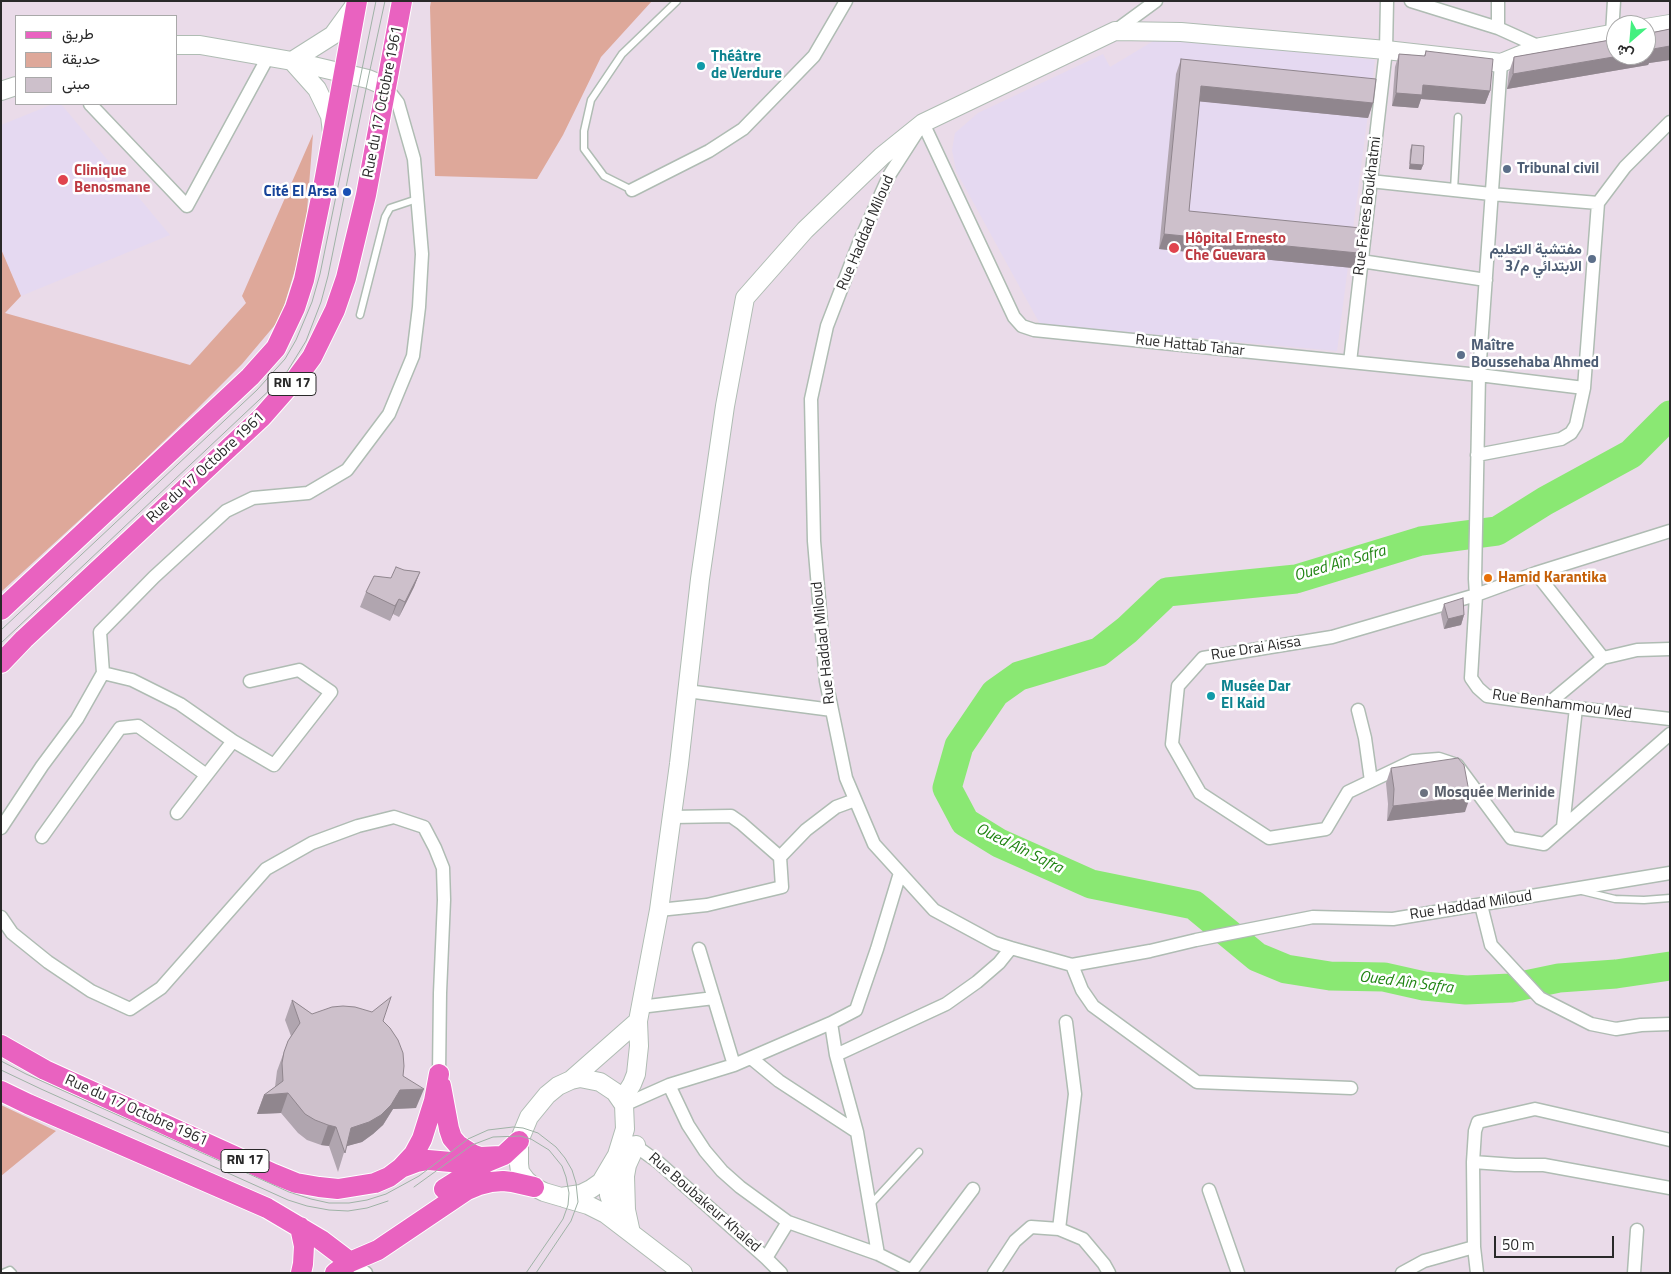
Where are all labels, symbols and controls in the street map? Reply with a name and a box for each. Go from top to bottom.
legend [15,15,178,105]
north arrow [1606,15,1656,65]
text: طريق [62,22,94,45]
street label: Rue du 17 Octobre 1961 [359,25,407,179]
text: ش [1612,40,1637,66]
text: حديقة [62,47,100,70]
place label: Théâtre de Verdure [711,48,782,83]
marker: Théâtre de Verdure [695,60,707,72]
text: مبنى [62,72,90,95]
street label: Rue Frères Boukhatmi [1351,135,1385,277]
place label: Tribunal civil [1517,160,1599,178]
place label: Clinique Benosmane [74,162,150,197]
marker: Tribunal civil [1501,163,1513,175]
marker: Clinique Benosmane [56,173,70,187]
street label: Rue Haddad Miloud [834,173,898,293]
place label: Cité El Arsa [264,183,337,201]
marker: Cité El Arsa [341,186,353,198]
place label: Hôpital Ernesto Che Guevara [1185,230,1286,265]
marker: Hôpital Ernesto Che Guevara [1167,241,1181,255]
place label: مفتشية التعليم الابتدائي م/3 [1489,241,1582,276]
marker: مفتشية التعليم الابتدائي م/3 [1586,253,1598,265]
street label: Rue Hattab Tahar [1134,331,1246,361]
place label: Maître Boussehaba Ahmed [1471,337,1599,372]
marker: Maître Boussehaba Ahmed [1455,349,1467,361]
road number: RN 17 [268,372,316,396]
street label: Rue du 17 Octobre 1961 [143,409,269,527]
water label: Oued Aîn Safra [1292,542,1388,586]
place label: Hamid Karantika [1498,569,1607,587]
marker: Hamid Karantika [1482,572,1494,584]
street label: Rue Haddad Miloud [809,581,839,705]
street label: Rue Drai Aissa [1210,633,1302,665]
place label: Musée Dar El Kaid [1221,678,1291,713]
street label: Rue Benhammou Med [1491,686,1633,724]
marker: Musée Dar El Kaid [1205,690,1217,702]
place label: Mosquée Merinide [1434,784,1555,802]
marker: Mosquée Merinide [1418,787,1430,799]
water label: Oued Aîn Safra [972,820,1066,878]
street label: Rue Haddad Miloud [1409,887,1533,925]
water label: Oued Aîn Safra [1358,968,1454,998]
street label: Rue du 17 Octobre 1961 [62,1071,210,1151]
street label: Rue Boubakeur Khaled [644,1149,764,1257]
road number: RN 17 [221,1150,269,1172]
scale bar [1496,1226,1616,1258]
text: 50 m [1502,1233,1535,1256]

